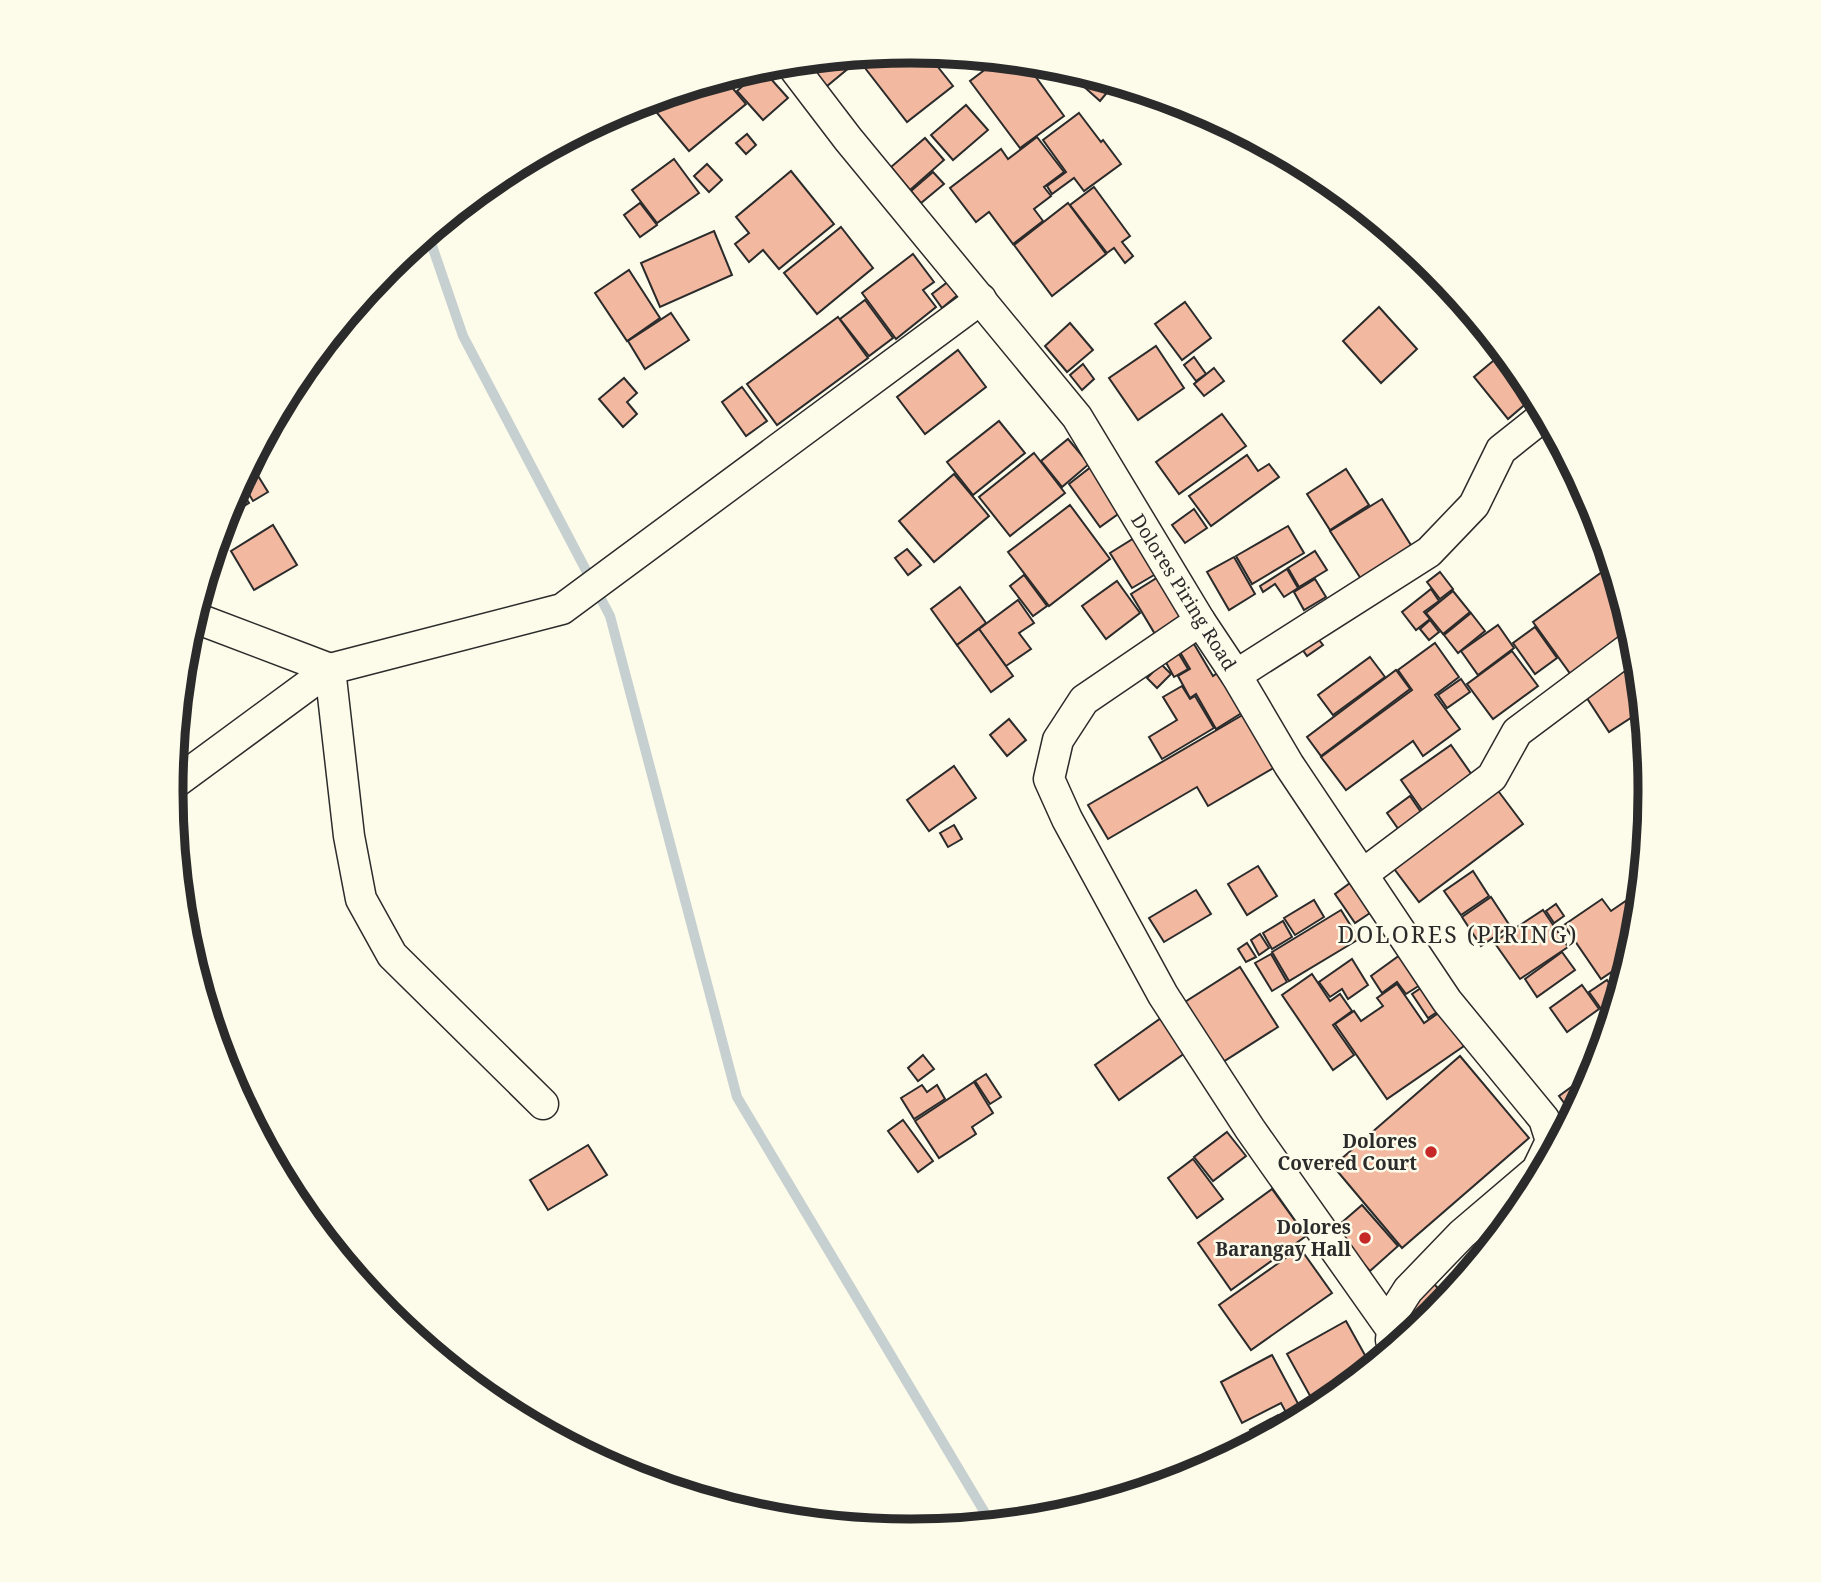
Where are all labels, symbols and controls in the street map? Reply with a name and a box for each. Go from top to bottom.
street label: Dolores Piring Road [1125,509,1243,676]
district label: DOLORES (PIRING) [1338,918,1578,950]
place label: Dolores Covered Court [1277,1128,1417,1176]
marker: Dolores Covered Court [1423,1144,1439,1160]
place label: Dolores Barangay Hall [1215,1214,1351,1262]
marker: Dolores Barangay Hall [1357,1230,1373,1246]

